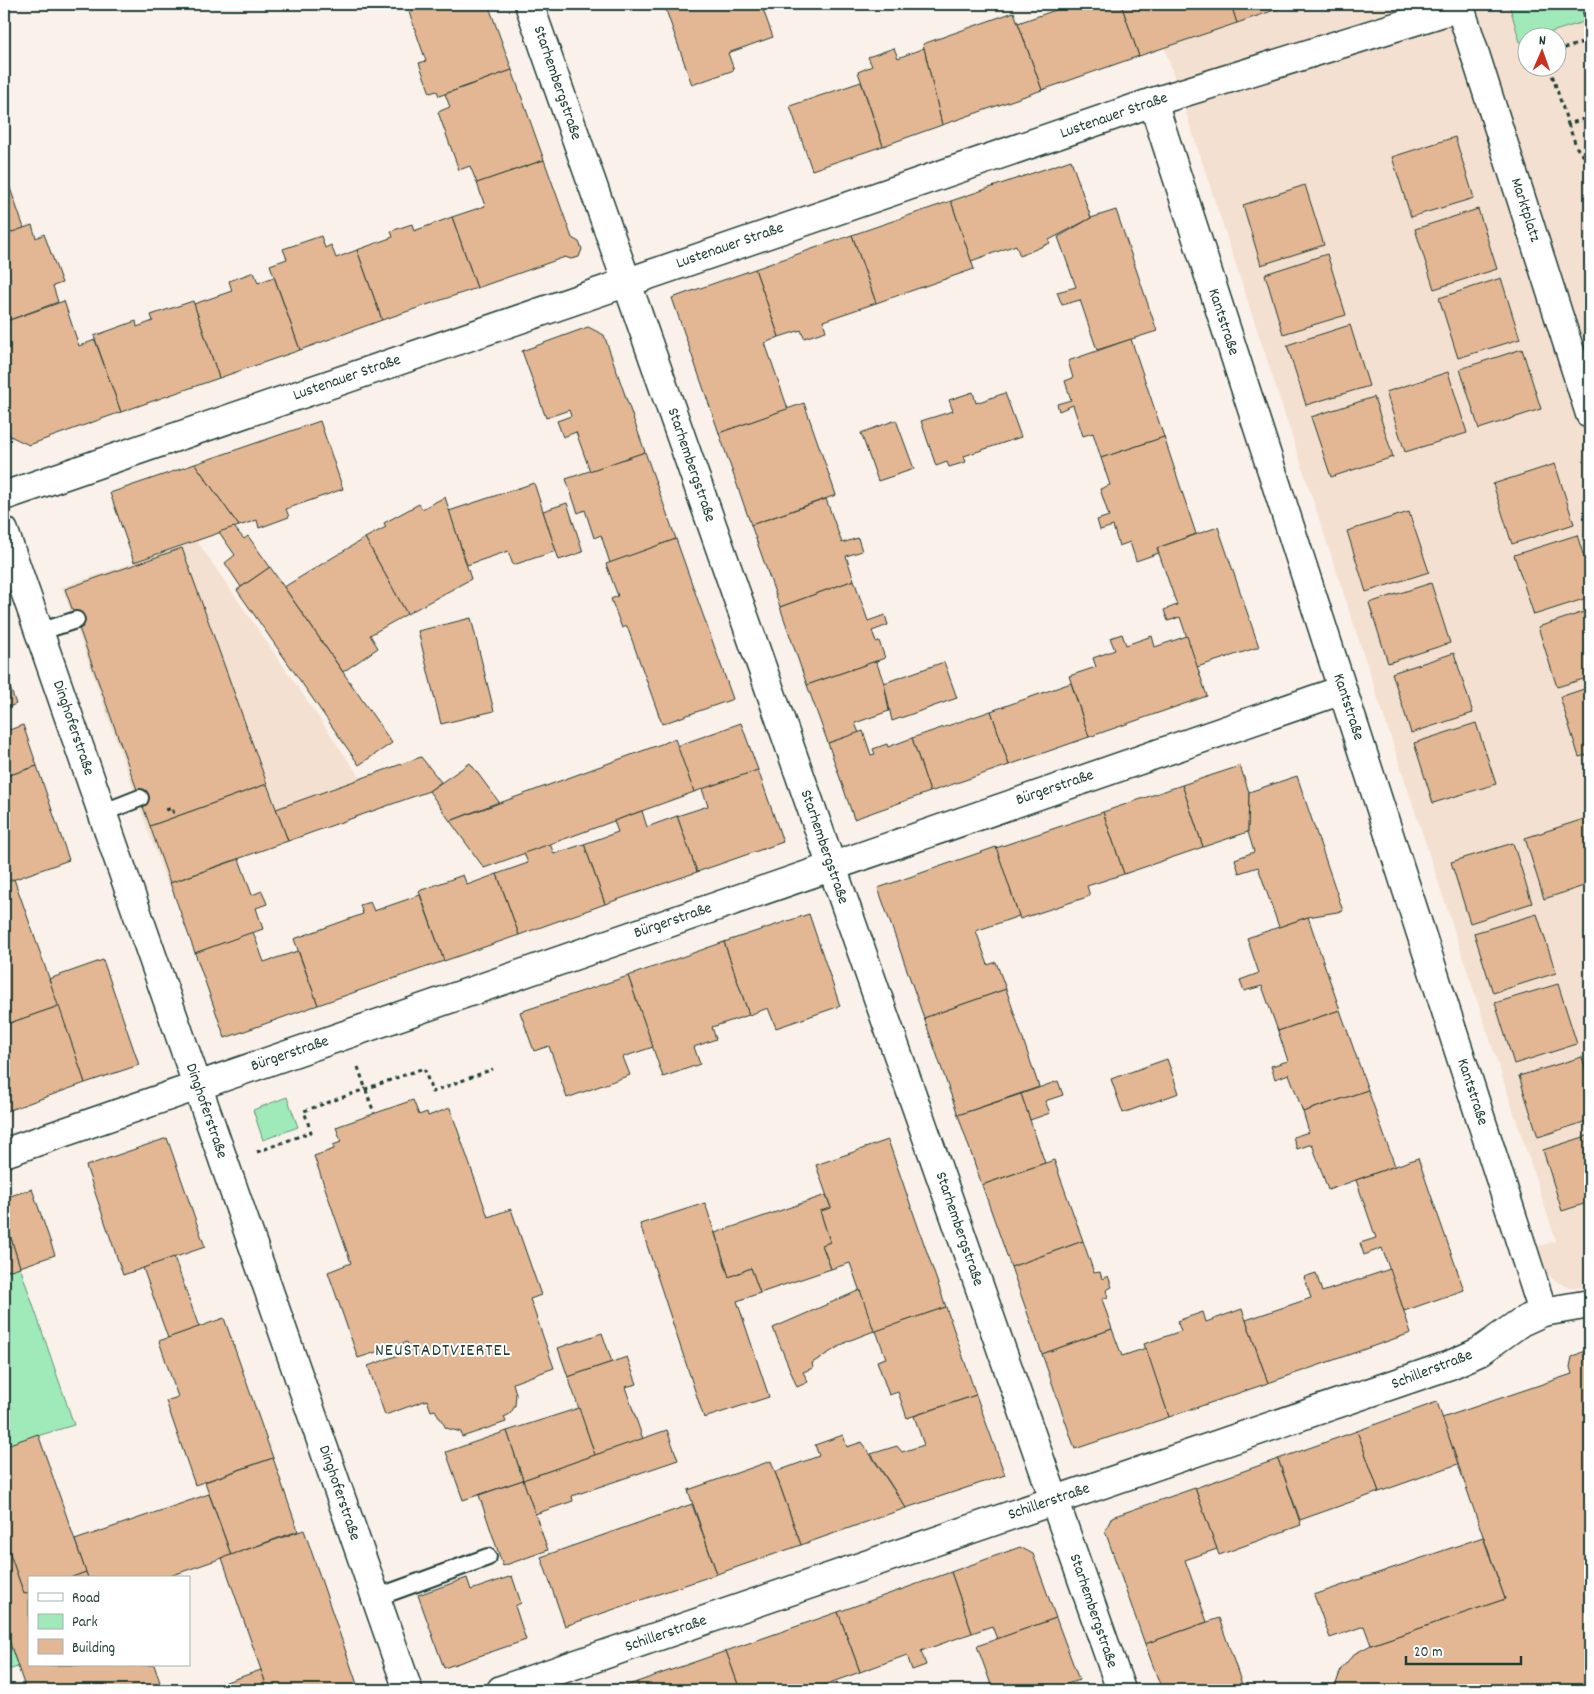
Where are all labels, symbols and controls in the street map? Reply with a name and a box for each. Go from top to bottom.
street label: Starhembergstraße [527,23,587,143]
north arrow [1516,28,1566,78]
text: N [1539,31,1546,51]
street label: Lustenauer Straße [1057,87,1171,145]
street label: Marktplatz [1504,175,1546,245]
street label: Lustenauer Straße [673,217,787,275]
street label: Kantstraße [1201,286,1245,358]
street label: Lustenauer Straße [290,349,404,407]
street label: Starhembergstraße [661,405,721,525]
street label: Kantstraße [1326,671,1370,743]
street label: Dinghoferstraße [46,677,100,779]
street label: Bürgerstraße [1013,764,1097,812]
street label: Starhembergstraße [794,787,854,907]
street label: Bürgerstraße [631,897,715,945]
street label: Bürgerstraße [248,1030,332,1078]
street label: Kantstraße [1450,1056,1494,1128]
street label: Dinghoferstraße [179,1060,233,1162]
street label: Starhembergstraße [929,1169,989,1289]
district label: NEUSTADTVIERTEL [375,1339,511,1364]
street label: Schillerstraße [1388,1344,1476,1396]
street label: Dinghoferstraße [312,1442,366,1544]
street label: Schillerstraße [1005,1477,1093,1527]
street label: Starhembergstraße [1063,1551,1123,1671]
legend [28,1576,190,1666]
text: Road [72,1588,100,1610]
street label: Schillerstraße [622,1609,710,1659]
text: Park [72,1612,98,1634]
scale bar [1406,1634,1522,1666]
text: Building [72,1638,115,1660]
text: 20 m [1414,1642,1442,1664]

